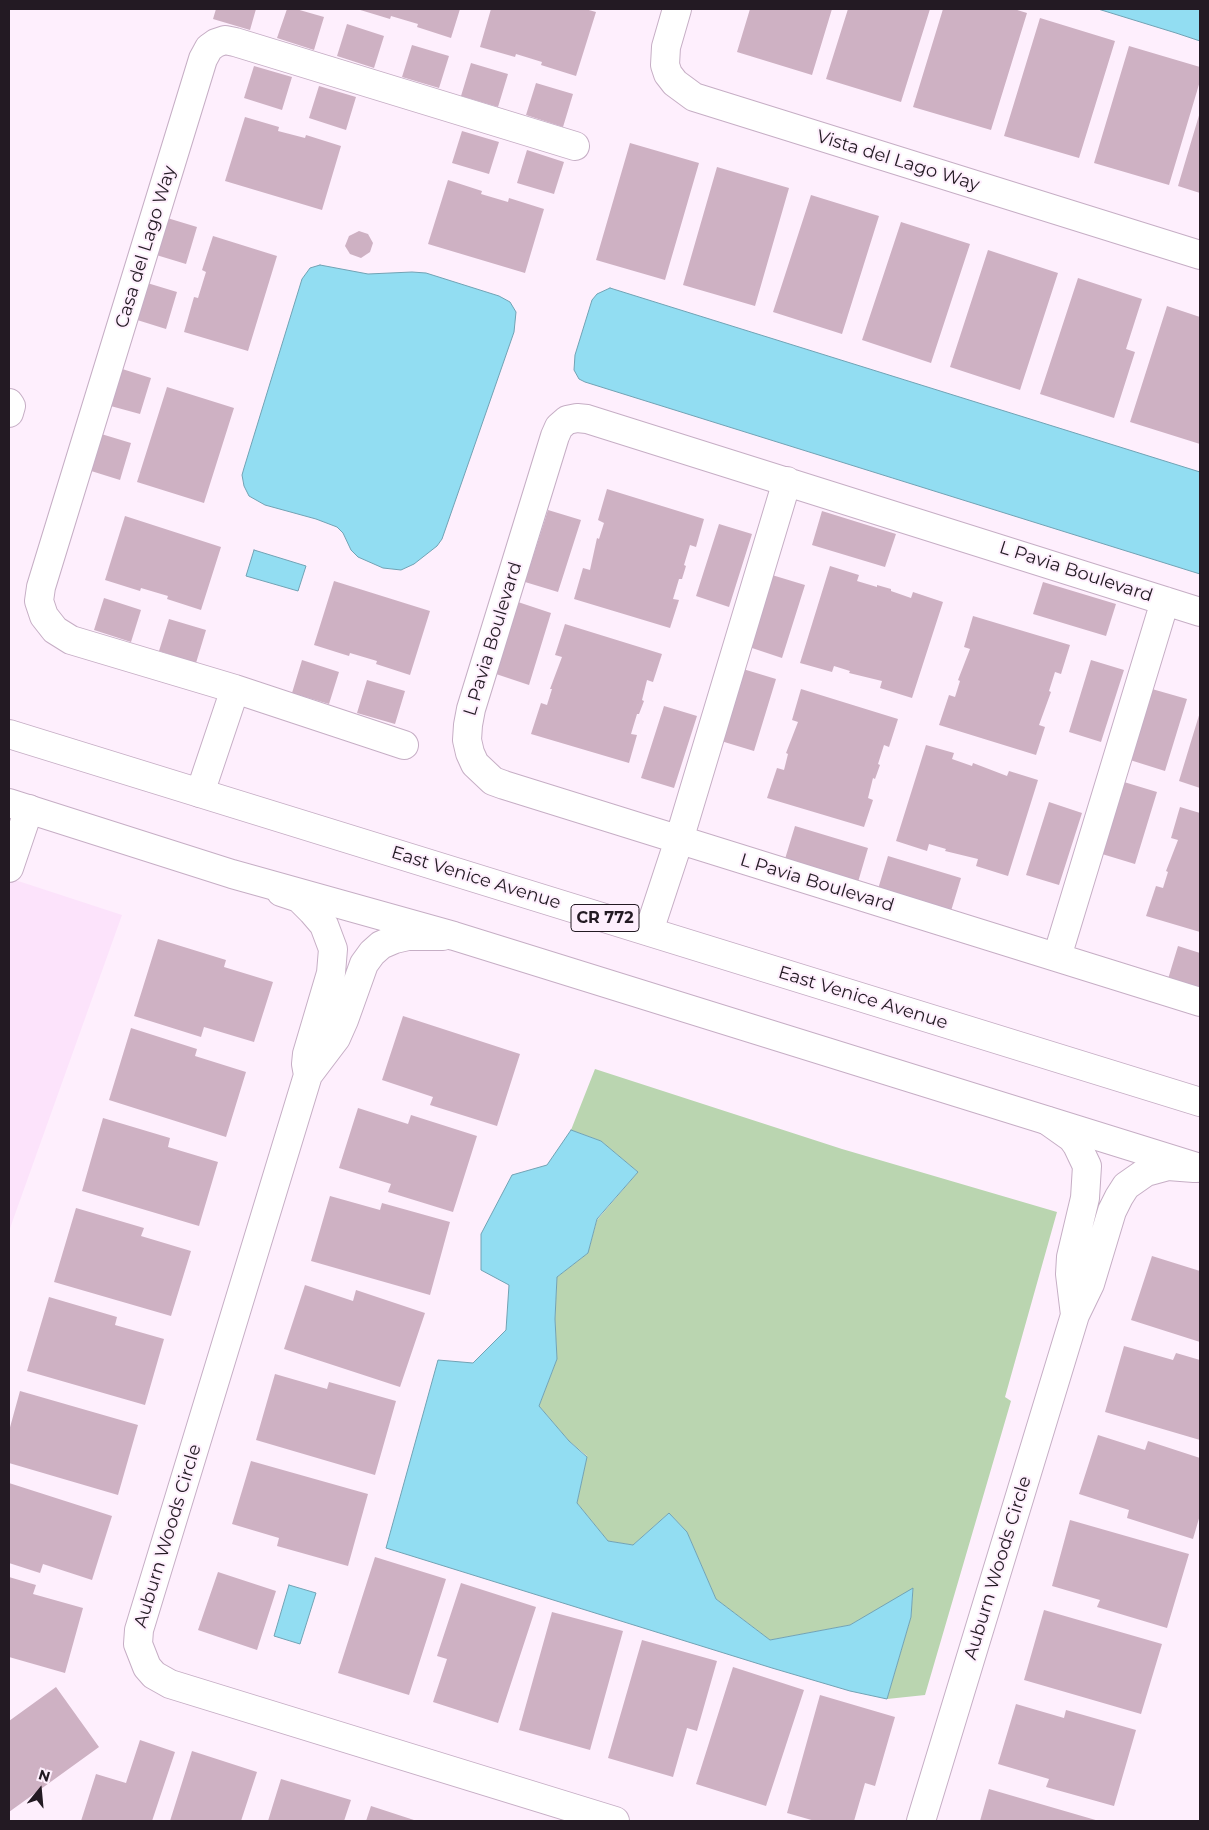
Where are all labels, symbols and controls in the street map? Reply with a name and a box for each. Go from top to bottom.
street label: Vista del Lago Way [814,126,982,196]
street label: Casa del Lago Way [111,163,181,331]
street label: L Pavia Boulevard [997,537,1155,607]
street label: L Pavia Boulevard [459,559,527,719]
street label: East Venice Avenue [389,842,563,914]
street label: L Pavia Boulevard [737,849,897,917]
road number: CR 772 [571,904,639,931]
street label: East Venice Avenue [776,962,950,1034]
street label: Auburn Woods Circle [130,1442,206,1630]
street label: Auburn Woods Circle [960,1474,1036,1662]
north arrow [15,1765,65,1815]
text: N [36,1765,52,1786]

